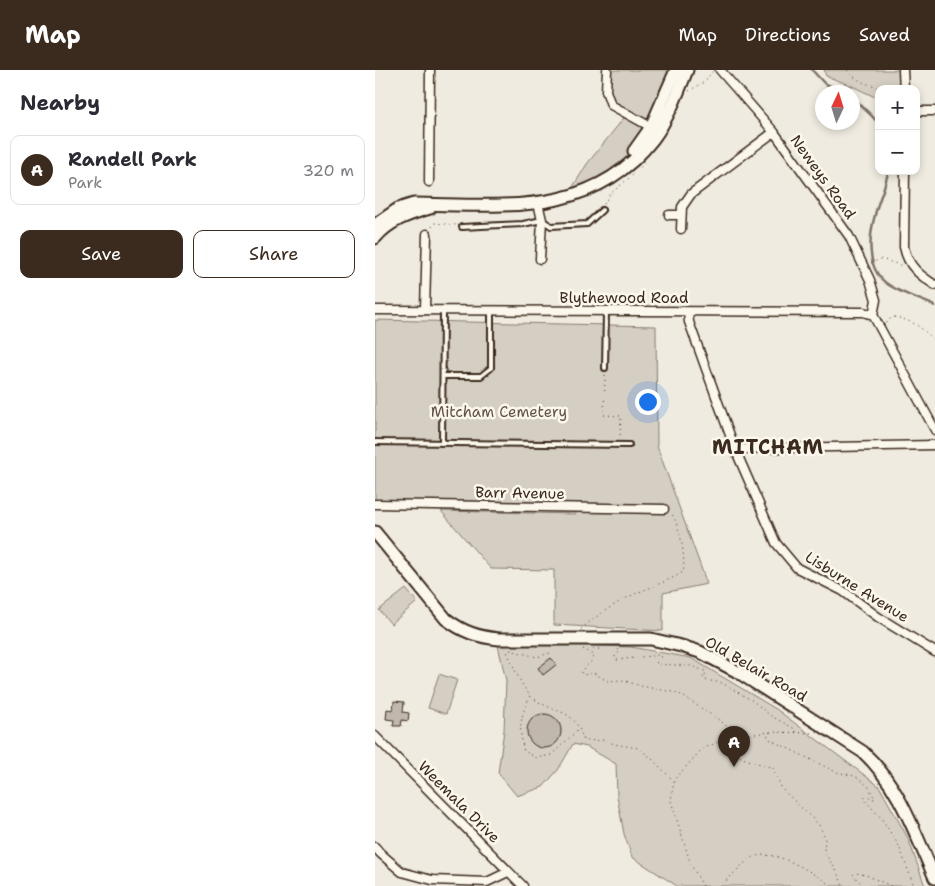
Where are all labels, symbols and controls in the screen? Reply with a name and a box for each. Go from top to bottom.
text: Map [25,19,81,51]
text: Map [679,23,717,47]
text: Directions [745,23,831,47]
text: Saved [859,23,910,47]
north arrow [815,85,860,130]
map controls [875,85,920,175]
button: + [875,85,920,130]
text: Nearby [20,89,100,117]
button: − [875,130,920,175]
street label: Neweys Road [786,131,861,223]
text: Randell Park [68,147,197,172]
text: A [31,160,43,181]
text: 320 m [303,160,354,181]
text: Park [68,172,102,193]
button: Save [20,230,183,278]
button: Share [193,230,355,278]
street label: Blythewood Road [560,288,689,308]
your location [635,389,661,415]
park label: Mitcham Cemetery [431,402,567,422]
district label: MITCHAM [712,434,824,460]
street label: Barr Avenue [475,482,565,504]
street label: Lisburne Avenue [801,547,913,627]
street label: Old Belair Road [701,632,811,707]
pin: A [718,726,750,767]
street label: Weemala Drive [414,757,504,847]

